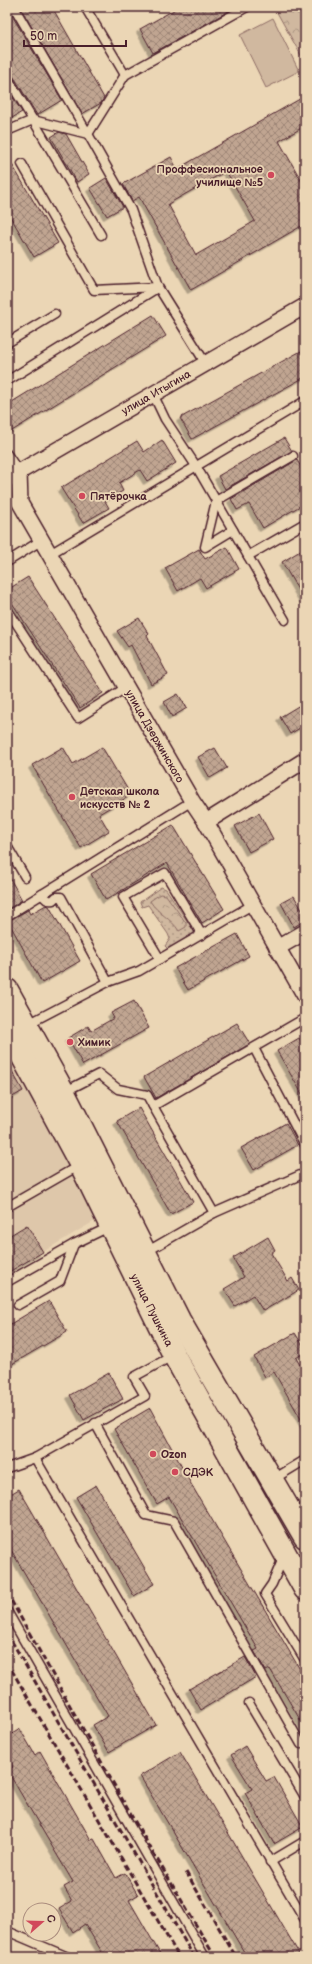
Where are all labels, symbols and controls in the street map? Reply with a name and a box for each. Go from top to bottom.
scale bar [24,22,126,48]
text: 50 m [30,29,57,44]
place label: Проффесиональное училище №5 [157,163,264,189]
marker: Проффесиональное училище №5 [266,170,276,180]
street label: улица Итыгина [119,367,194,417]
place label: Пятёрочка [90,490,147,503]
marker: Пятёрочка [77,491,87,501]
street label: улица Дзержинского [123,687,187,785]
place label: Детская школа искусств № 2 [80,785,160,811]
marker: Детская школа искусств № 2 [67,792,77,802]
place label: Химик [77,1036,110,1049]
marker: Химик [65,1037,75,1047]
street label: улица Пушкина [128,1272,176,1349]
place label: Ozon [161,1448,187,1461]
marker: Ozon [148,1449,158,1459]
place label: СДЭК [183,1466,214,1479]
marker: СДЭК [170,1467,180,1477]
north arrow [22,1902,62,1942]
text: С [44,1913,58,1925]

